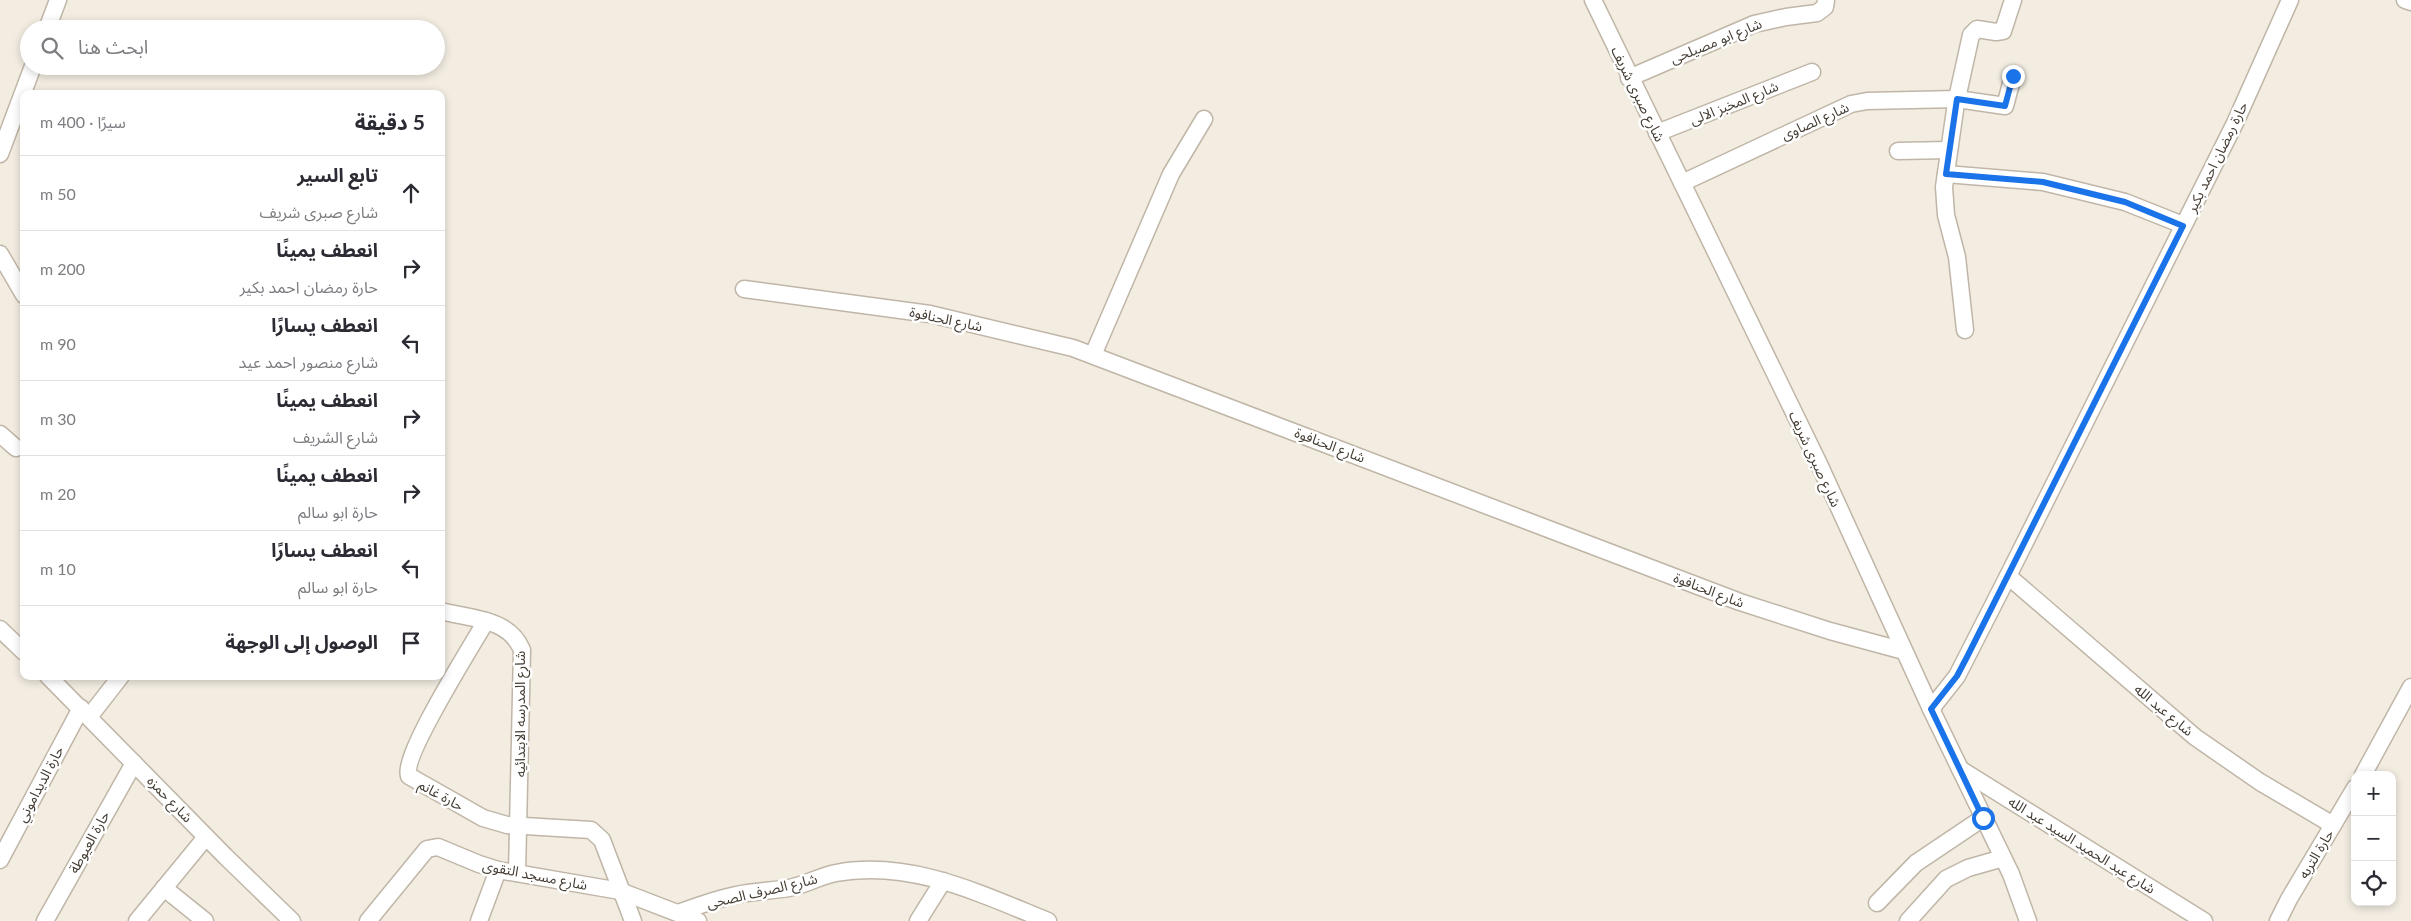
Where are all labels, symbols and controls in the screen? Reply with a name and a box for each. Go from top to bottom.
street label: شارع ابو مصيلحى [1667,14,1765,69]
search box [20,20,445,75]
icon: search [38,34,66,62]
text: ابحث هنا [78,35,148,58]
street label: شارع صبرى شريف [1605,43,1669,145]
route end [2002,65,2025,88]
street label: شارع المخبز الالى [1687,77,1782,131]
street label: شارع الصاوى [1778,98,1852,146]
street label: حارة رمضان احمد بكير [2182,99,2252,216]
text: 5 دقيقة [355,109,425,134]
text: سيرًا · 400 m [40,112,126,131]
text: تابع السير [297,163,378,186]
icon: ahead [397,179,425,207]
text: 50 m [40,184,76,203]
text: شارع صبرى شريف [259,202,378,221]
text: انعطف يمينًا [276,238,378,261]
icon: right [397,254,425,282]
text: 200 m [40,259,85,278]
text: حارة رمضان احمد بكير [240,277,378,296]
street label: شارع الحنافوة [907,302,984,337]
text: انعطف يسارًا [271,313,378,336]
icon: left [397,329,425,357]
text: 90 m [40,334,76,353]
text: شارع منصور احمد عيد [239,352,378,371]
text: انعطف يمينًا [276,388,378,411]
icon: right [397,404,425,432]
street label: شارع صبرى شريف [1783,408,1845,511]
text: 30 m [40,409,76,428]
street label: شارع الحنافوة [1291,423,1368,469]
text: شارع الشريف [293,427,378,446]
text: انعطف يمينًا [276,463,378,486]
icon: right [397,479,425,507]
text: 20 m [40,484,76,503]
text: حارة ابو سالم [298,502,378,521]
text: انعطف يسارًا [271,538,378,561]
icon: left [397,554,425,582]
text: 10 m [40,559,76,578]
street label: شارع الحنافوة [1670,568,1747,614]
text: حارة ابو سالم [298,577,378,596]
icon: arrive [397,629,425,657]
text: الوصول إلى الوجهة [225,630,378,653]
street label: شارع المدرسه الابتدائيه [511,651,531,777]
street label: شارع عبد الله [2129,680,2197,741]
street label: حارة الديداموني [12,743,70,826]
map controls [2351,771,2396,906]
button: + [2351,771,2396,816]
street label: شارع حمزه [142,772,197,827]
street label: حارة غانم [414,775,467,816]
street label: شارع عبد الحميد السيد عبد الله [2004,792,2159,899]
route start [1972,807,1995,830]
street label: حارة العيوطة [65,808,113,876]
button: − [2351,816,2396,861]
street label: حارة التربه [2294,826,2338,882]
street label: شارع مسجد التقوى [481,856,589,896]
button: locate [2351,861,2396,906]
street label: شارع الصرف الصحى [705,870,820,914]

